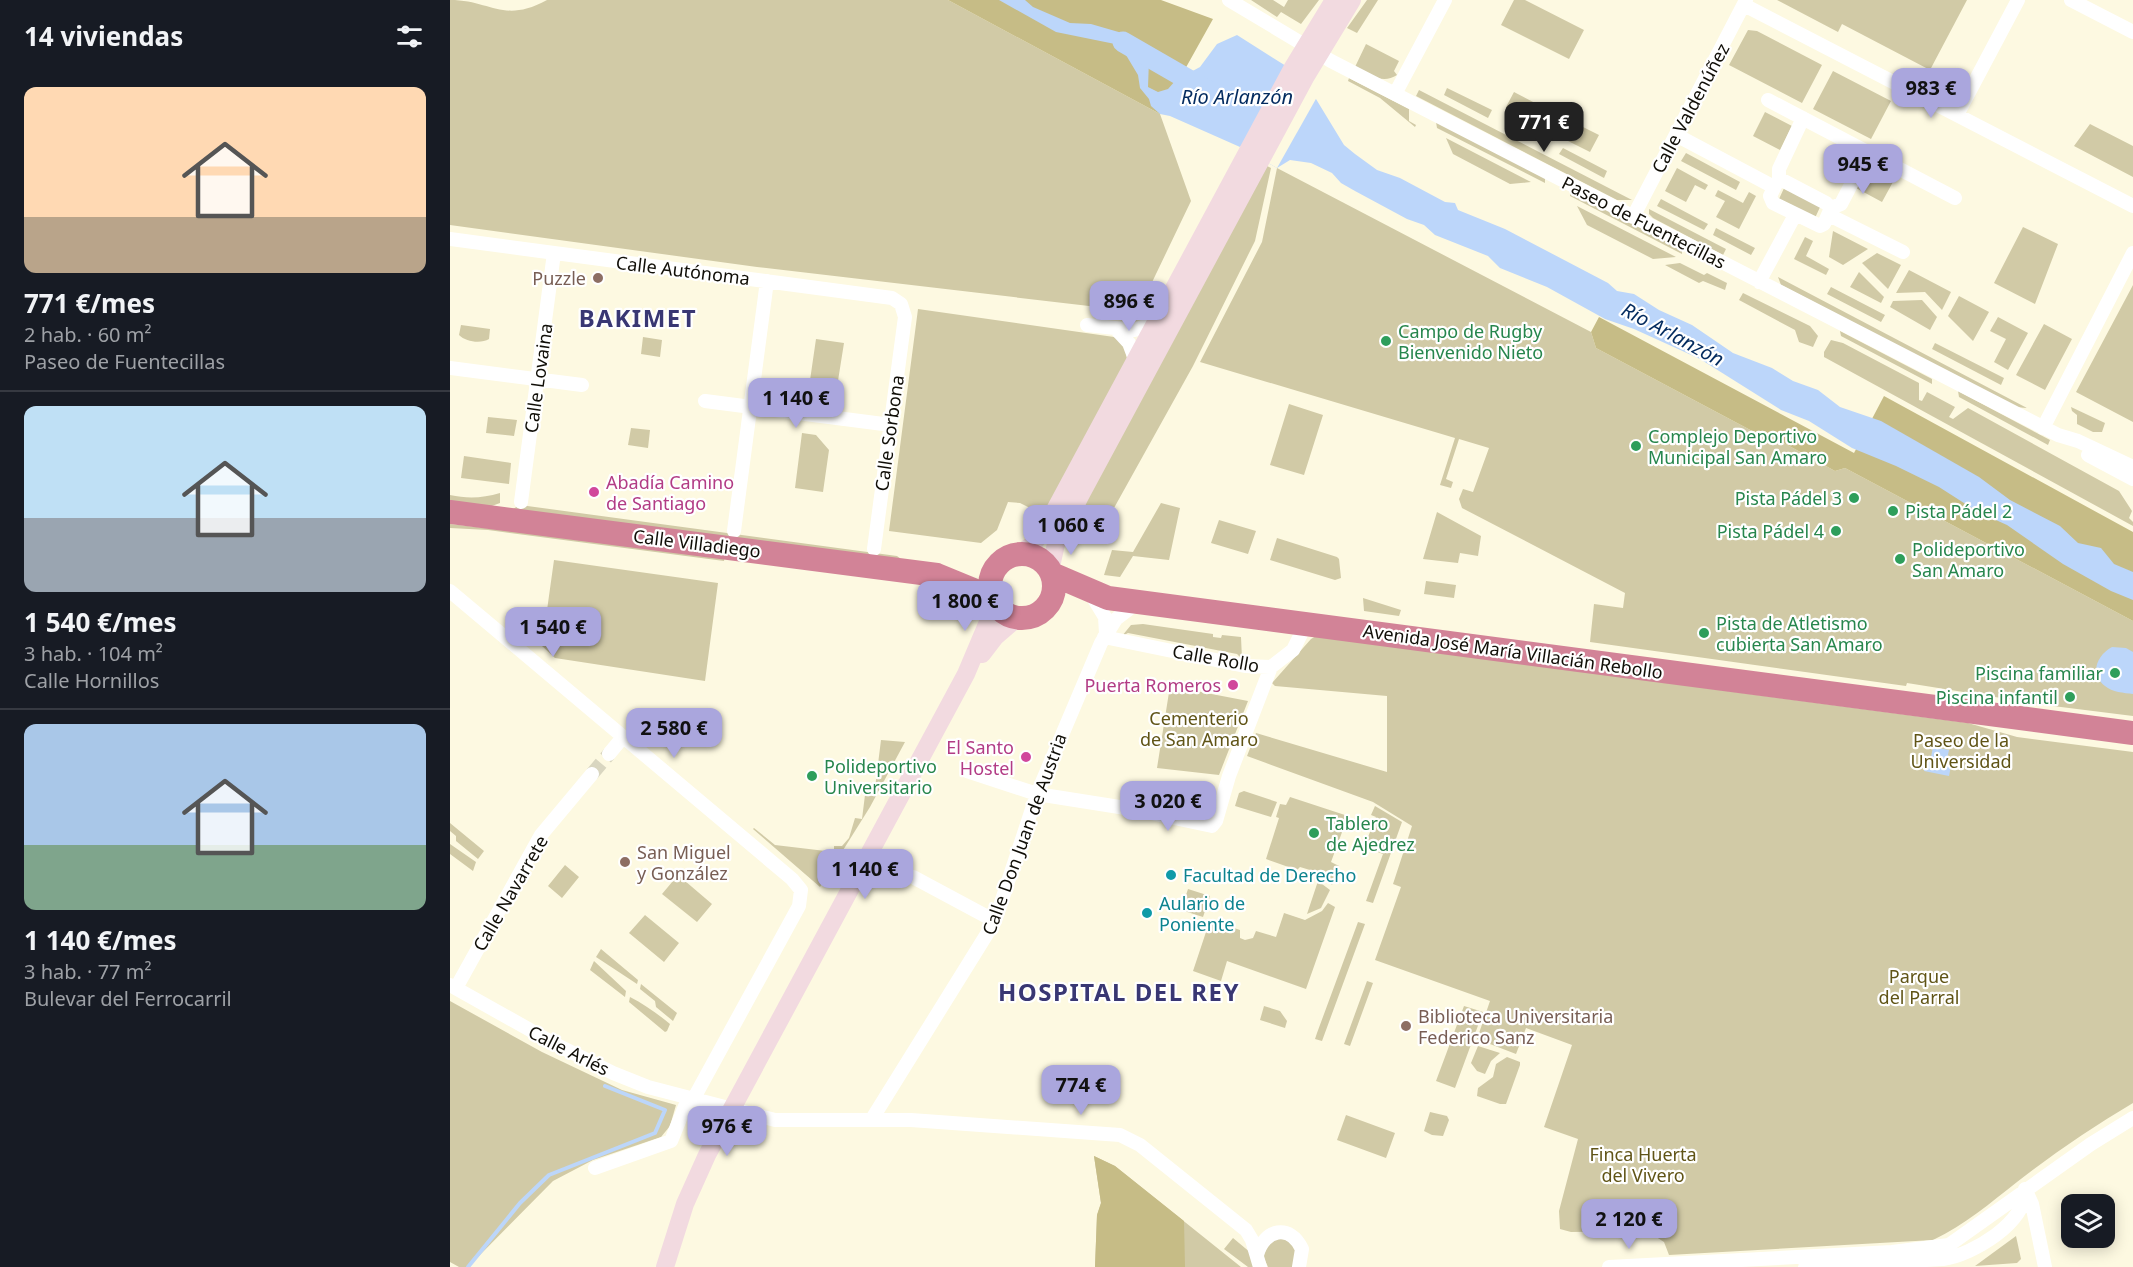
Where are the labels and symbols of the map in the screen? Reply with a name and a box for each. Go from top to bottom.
street label: Calle Valdenúñez [1646,39,1734,177]
pin: 983 € [1889,68,1973,119]
water label: Río Arlanzón [1181,83,1293,110]
pin: 771 € [1502,102,1586,153]
pin: 945 € [1821,144,1905,195]
street label: Paseo de Fuentecillas [1558,170,1730,274]
street label: Calle Autónoma [615,250,751,290]
place label: Puzzle [532,266,586,290]
marker: Puzzle [591,271,605,285]
pin: 896 € [1087,281,1171,332]
water label: Río Arlanzón [1617,296,1729,372]
district label: BAKIMET [579,301,697,334]
place label: Campo de Rugby Bienvenido Nieto [1398,319,1543,364]
street label: Calle Lovaina [518,322,558,434]
marker: Campo de Rugby Bienvenido Nieto [1379,334,1393,348]
street label: Calle Sorbona [869,373,909,493]
pin: 1 140 € [741,378,851,429]
place label: Complejo Deportivo Municipal San Amaro [1648,424,1827,469]
marker: Complejo Deportivo Municipal San Amaro [1629,439,1643,453]
place label: Abadía Camino de Santiago [606,470,734,515]
marker: Abadía Camino de Santiago [587,485,601,499]
place label: Pista Pádel 3 [1735,486,1842,510]
marker: Pista Pádel 3 [1847,491,1861,505]
place label: Pista Pádel 2 [1905,499,2012,523]
marker: Pista Pádel 2 [1886,504,1900,518]
pin: 1 060 € [1016,505,1126,556]
place label: Pista Pádel 4 [1717,519,1824,543]
street label: Calle Villadiego [632,523,762,563]
marker: Pista Pádel 4 [1829,524,1843,538]
place label: Polideportivo San Amaro [1912,537,2025,582]
marker: Polideportivo San Amaro [1893,552,1907,566]
pin: 1 800 € [910,581,1020,632]
pin: 1 540 € [498,607,608,658]
place label: Pista de Atletismo cubierta San Amaro [1716,611,1883,656]
street label: Avenida José María Villacián Rebollo [1362,618,1664,684]
marker: Pista de Atletismo cubierta San Amaro [1697,626,1711,640]
street label: Calle Rollo [1171,639,1261,677]
place label: Piscina familiar [1975,661,2104,685]
marker: Piscina familiar [2108,666,2122,680]
place label: Puerta Romeros [1084,673,1221,697]
marker: Puerta Romeros [1226,678,1240,692]
place label: Piscina infantil [1936,685,2058,709]
marker: Piscina infantil [2063,690,2077,704]
park label: Cementerio de San Amaro [1140,706,1258,751]
pin: 2 580 € [619,708,729,759]
park label: Paseo de la Universidad [1910,728,2012,773]
street label: Calle Don Juan de Austria [976,730,1072,938]
place label: El Santo Hostel [946,735,1014,780]
marker: El Santo Hostel [1019,750,1033,764]
place label: Polideportivo Universitario [824,754,937,799]
marker: Polideportivo Universitario [805,769,819,783]
pin: 3 020 € [1113,781,1223,832]
place label: Tablero de Ajedrez [1326,811,1415,856]
marker: Tablero de Ajedrez [1307,826,1321,840]
street label: Calle Navarrete [467,831,553,955]
place label: San Miguel y González [637,840,731,885]
pin: 1 140 € [810,849,920,900]
marker: San Miguel y González [618,855,632,869]
place label: Facultad de Derecho [1183,863,1356,887]
marker: Facultad de Derecho [1164,868,1178,882]
place label: Aulario de Poniente [1159,891,1245,936]
marker: Aulario de Poniente [1140,906,1154,920]
park label: Parque del Parral [1879,964,1959,1009]
district label: HOSPITAL DEL REY [998,975,1240,1008]
place label: Biblioteca Universitaria Federico Sanz [1418,1004,1613,1049]
street label: Calle Arlés [524,1019,614,1081]
marker: Biblioteca Universitaria Federico Sanz [1399,1019,1413,1033]
pin: 774 € [1039,1065,1123,1116]
pin: 976 € [685,1106,769,1157]
park label: Finca Huerta del Vivero [1589,1142,1697,1187]
pin: 2 120 € [1574,1199,1684,1250]

